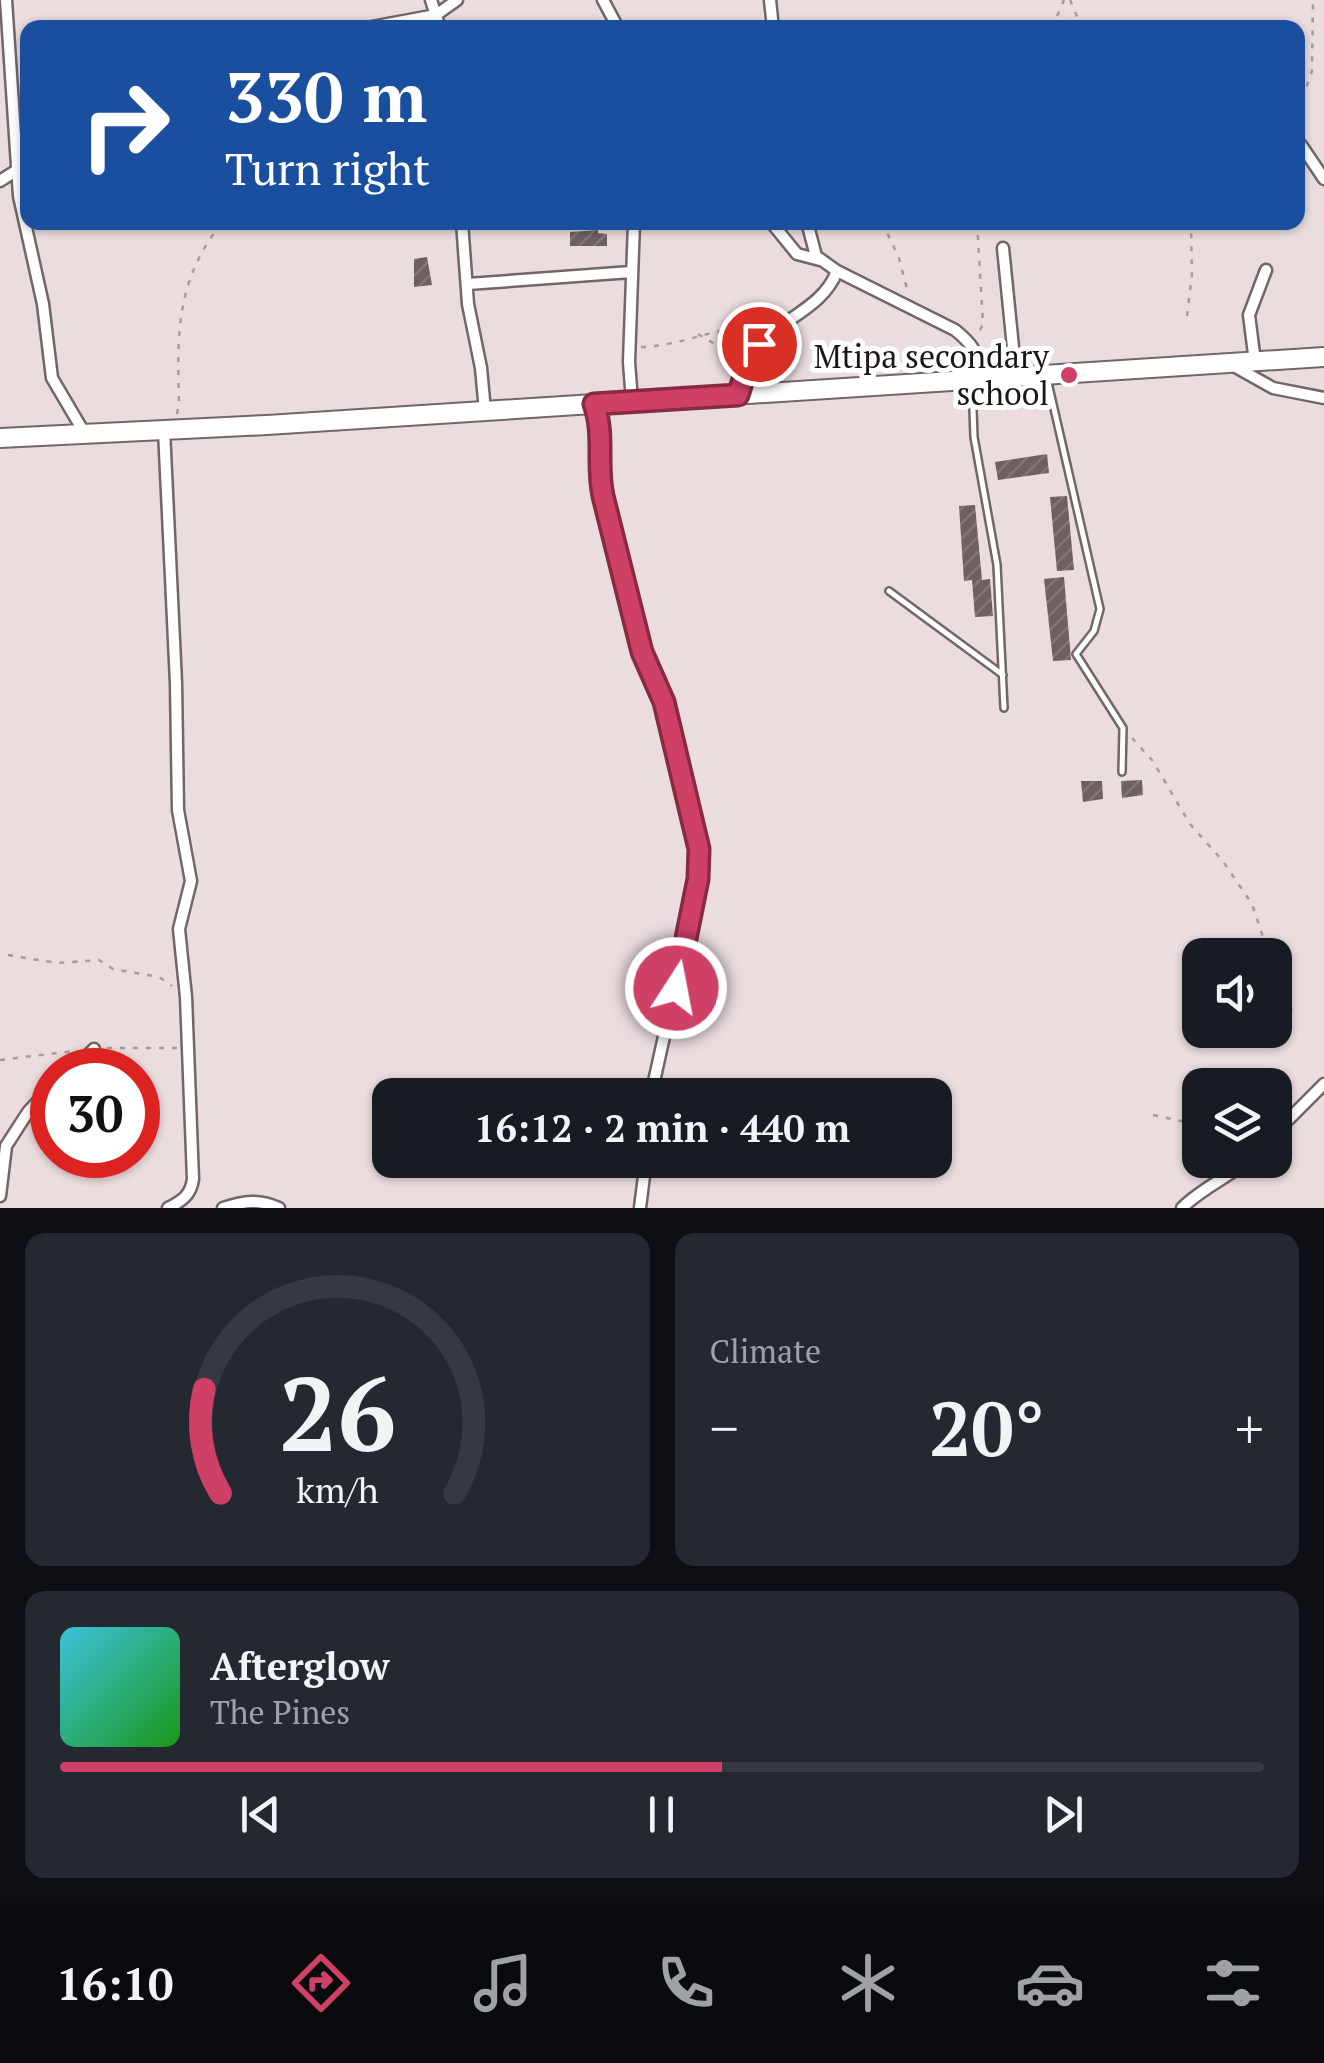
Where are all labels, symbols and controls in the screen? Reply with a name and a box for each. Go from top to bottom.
text: 330 m [225,49,427,142]
icon: right [60,60,190,190]
text: Turn right [225,138,430,198]
pin [717,302,802,387]
icon: arrive [732,317,787,372]
place label: Mtipa secondary school [814,335,1050,414]
marker: Mtipa secondary school [1058,364,1080,386]
position arrow [624,936,728,1040]
map controls [1182,938,1292,1178]
button: sound [1182,938,1292,1048]
speed limit sign: 30 [30,1048,160,1178]
button: layers [1182,1068,1292,1178]
text: 16:12 · 2 min · 440 m [474,1103,850,1153]
text: Climate [710,1330,821,1372]
text: 26 [278,1343,396,1481]
text: 20° [929,1378,1045,1477]
text: − [710,1391,739,1464]
text: + [1235,1391,1264,1464]
text: km/h [296,1466,379,1513]
text: Afterglow [210,1641,390,1691]
text: The Pines [210,1691,350,1733]
icon: previous [233,1787,288,1842]
icon: pause [634,1787,689,1842]
icon: next [1036,1787,1091,1842]
icon: directions [286,1948,356,2018]
icon: music [468,1948,538,2018]
icon: phone [651,1948,721,2018]
icon: climate [833,1948,903,2018]
icon: car [1015,1948,1085,2018]
icon: filters [1198,1948,1268,2018]
text: 16:10 [56,1953,173,2013]

